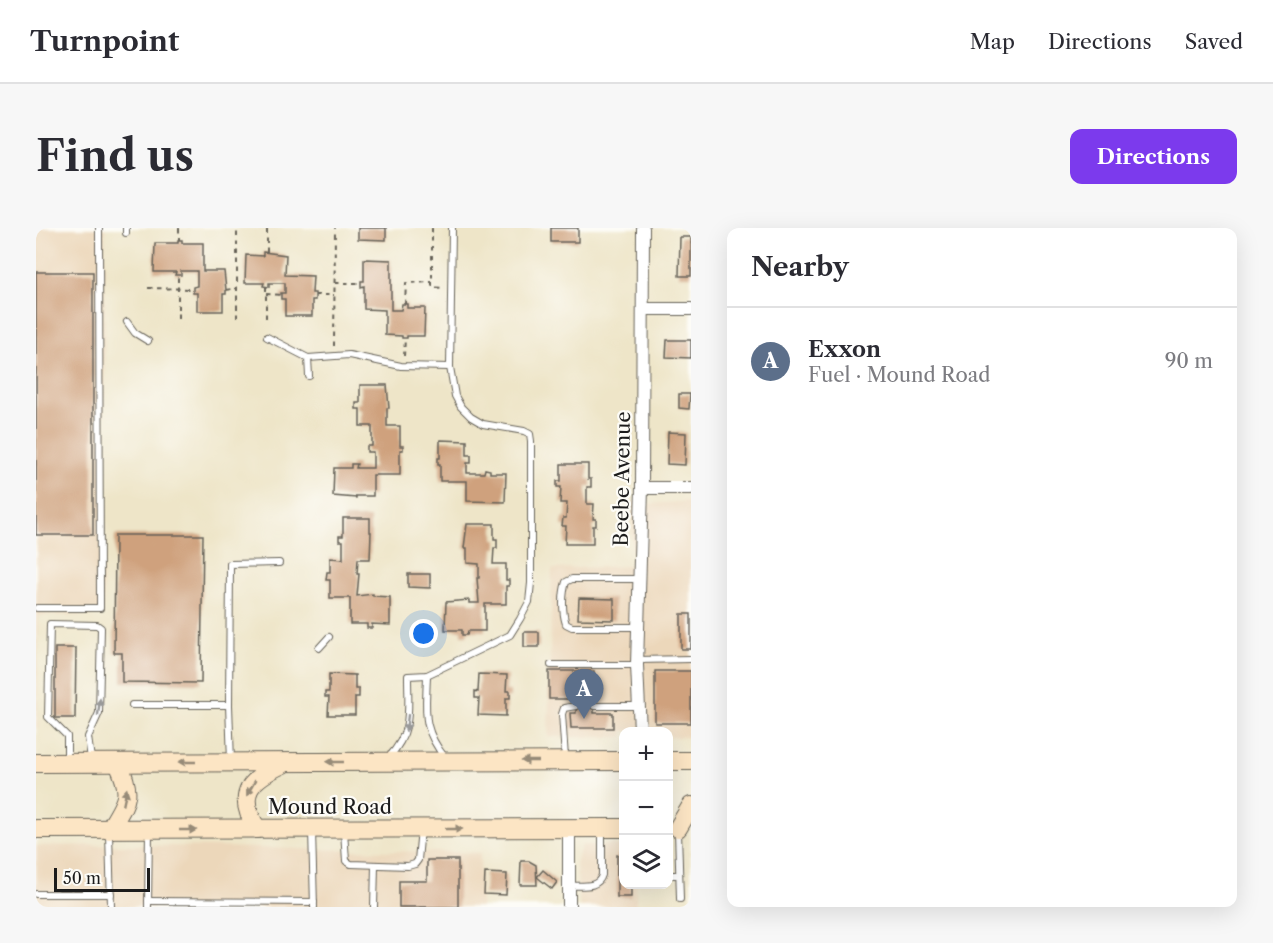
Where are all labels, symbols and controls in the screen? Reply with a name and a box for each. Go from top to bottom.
text: Turnpoint [30,24,179,58]
text: Map [970,29,1015,54]
text: Directions [1048,29,1152,54]
text: Saved [1185,29,1243,54]
button: Directions [1070,129,1237,184]
text: Find us [36,130,194,182]
text: Nearby [751,251,849,283]
text: Exxon [808,336,881,363]
text: A [763,349,778,373]
text: 90 m [1165,349,1213,373]
text: Fuel · Mound Road [808,363,990,387]
street label: Beebe Avenue [609,411,635,547]
your location [409,619,438,648]
pin: A [564,670,604,719]
one-way arrow [94,697,103,716]
one-way arrow [402,713,412,732]
map controls [619,727,673,889]
button: + [619,727,673,781]
one-way arrow [520,756,539,766]
one-way arrow [177,757,196,767]
one-way arrow [325,757,344,767]
one-way arrow [246,780,257,796]
button: − [619,781,673,835]
one-way arrow [121,787,130,806]
street label: Mound Road [268,795,392,819]
one-way arrow [444,824,463,834]
one-way arrow [179,825,198,835]
button: layers [619,835,673,889]
scale bar [54,865,150,892]
text: 50 m [63,868,101,888]

